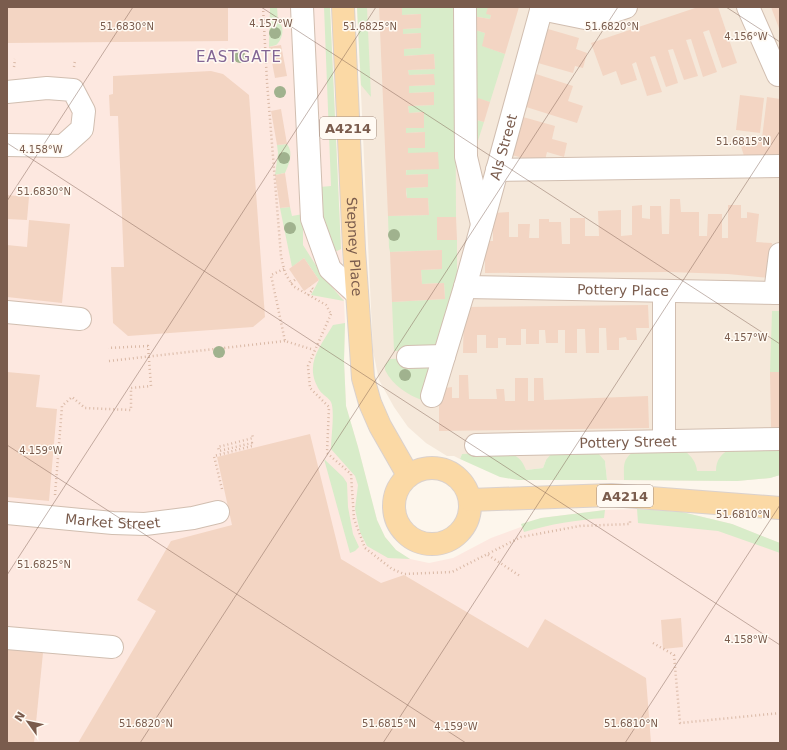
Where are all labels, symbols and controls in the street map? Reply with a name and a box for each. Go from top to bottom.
text: 4.157°W [249,18,293,29]
text: 51.6830°N [100,21,154,32]
text: 51.6825°N [343,21,397,32]
text: 51.6820°N [585,21,639,32]
text: 4.156°W [724,31,768,42]
district label: EASTGATE [196,48,282,66]
street label: Als Street [487,112,520,182]
road number: A4214 [320,117,376,139]
text: 51.6815°N [716,136,770,147]
text: 4.158°W [19,144,63,155]
text: 51.6830°N [17,186,71,197]
street label: Stepney Place [344,197,365,297]
street label: Pottery Place [577,281,669,299]
text: 4.157°W [724,332,768,343]
street label: Pottery Street [579,433,677,451]
text: 4.159°W [19,445,63,456]
road number: A4214 [597,485,653,507]
text: 51.6810°N [716,509,770,520]
street label: Market Street [64,511,162,532]
text: 51.6825°N [17,559,71,570]
text: 4.158°W [724,634,768,645]
north arrow [8,702,48,742]
text: N [12,709,28,724]
text: 51.6820°N [119,718,173,729]
text: 51.6815°N [362,718,416,729]
text: 51.6810°N [604,718,658,729]
text: 4.159°W [434,721,478,732]

